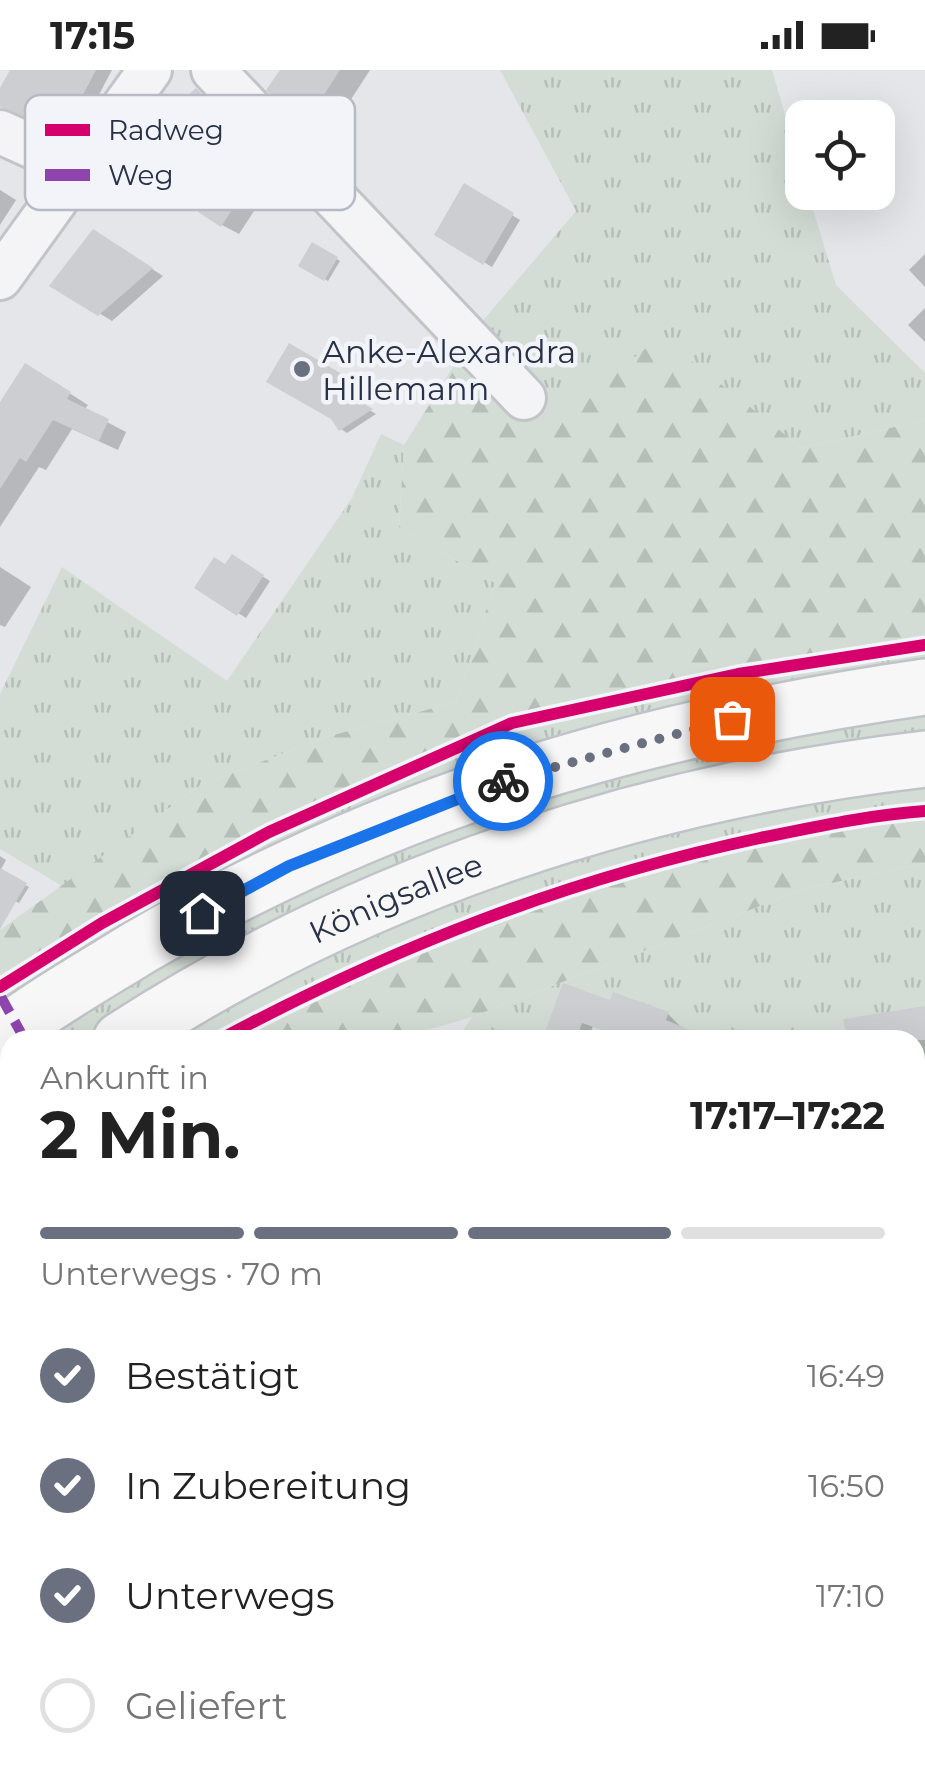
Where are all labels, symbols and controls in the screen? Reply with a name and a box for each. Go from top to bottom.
text: 17:15 [50,12,135,59]
legend [25,95,355,210]
map controls [785,100,895,210]
button: locate [785,100,895,210]
text: Radweg [108,113,224,147]
text: Weg [108,158,174,192]
place label: Anke-Alexandra Hillemann [322,332,576,408]
marker: Anke-Alexandra Hillemann [291,358,313,380]
pin [690,677,775,762]
icon: bag [705,692,760,747]
courier [453,731,553,831]
icon: bike [476,754,531,809]
street label: Königsallee [302,844,488,951]
pin [160,871,245,956]
icon: home [175,886,230,941]
text: Ankunft in [40,1058,209,1097]
text: 17:17–17:22 [690,1092,885,1139]
text: 2 Min. [40,1095,240,1174]
text: Unterwegs · 70 m [40,1254,323,1293]
icon: check [40,1348,95,1403]
text: Bestätigt [125,1352,299,1399]
text: 16:49 [807,1356,885,1395]
icon: check [40,1458,95,1513]
text: In Zubereitung [125,1462,411,1509]
text: 16:50 [808,1466,885,1505]
icon: check [40,1568,95,1623]
text: Unterwegs [125,1572,335,1619]
text: 17:10 [816,1576,885,1615]
text: Geliefert [125,1682,287,1729]

